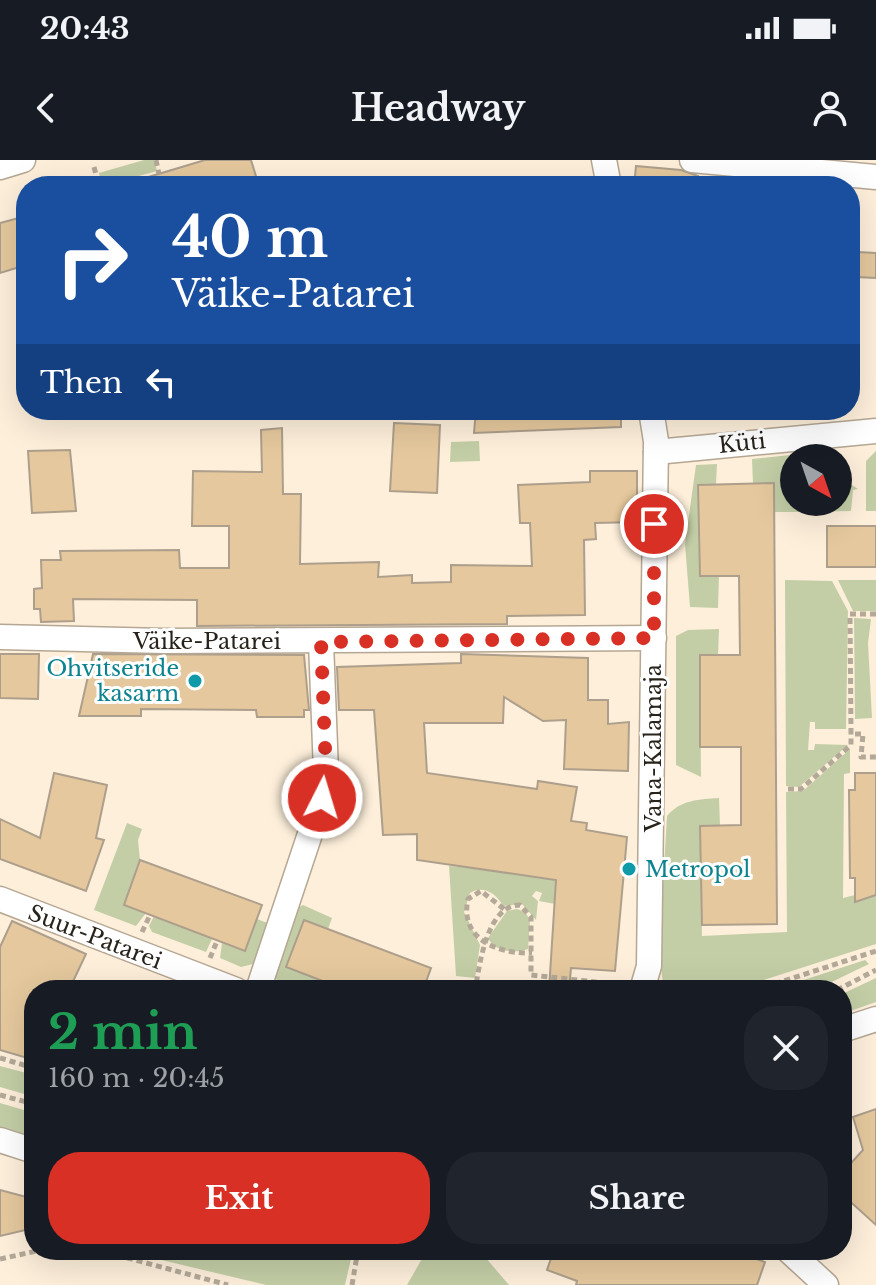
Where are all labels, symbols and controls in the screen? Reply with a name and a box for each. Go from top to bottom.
text: 20:43 [40,10,130,47]
icon: back [24,86,68,130]
text: Headway [351,86,525,131]
icon: person [808,86,852,130]
text: 40 m [172,203,328,272]
icon: right [40,208,144,312]
text: Väike-Patarei [172,272,414,317]
icon: left [139,360,183,404]
text: Then [40,364,123,401]
street label: Küti [717,427,767,459]
north arrow [780,444,852,516]
map controls [780,444,852,516]
pin [620,490,688,558]
icon: arrive [632,502,676,546]
street label: Väike-Patarei [132,628,282,655]
place label: Ohvitseride kasarm [46,655,179,707]
street label: Vana-Kalamaja [640,663,667,833]
marker: Ohvitseride kasarm [186,672,204,690]
position arrow [280,756,364,840]
place label: Metropol [645,856,750,883]
marker: Metropol [620,860,638,878]
street label: Suur-Patarei [24,899,166,975]
text: 2 min [48,1002,197,1062]
button: close [744,1006,828,1090]
text: 160 m · 20:45 [48,1062,225,1094]
button: Exit [48,1152,430,1244]
button: Share [446,1152,828,1244]

